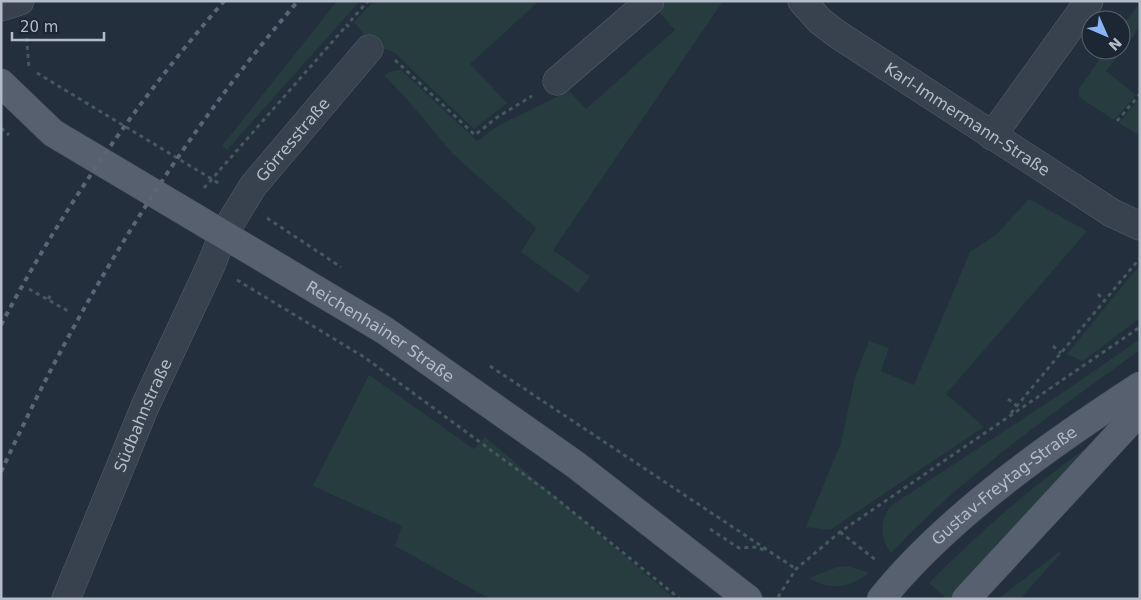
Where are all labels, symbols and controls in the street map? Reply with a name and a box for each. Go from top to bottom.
scale bar [12,10,105,42]
north arrow [1081,10,1131,60]
text: 20 m [20,18,58,36]
text: N [1105,34,1125,54]
street label: Karl-Immermann-Straße [881,58,1054,180]
street label: Görresstraße [252,94,333,185]
street label: Reichenhainer Straße [303,277,458,386]
street label: Südbahnstraße [110,356,175,475]
street label: Gustav-Freytag-Straße [927,422,1080,549]

